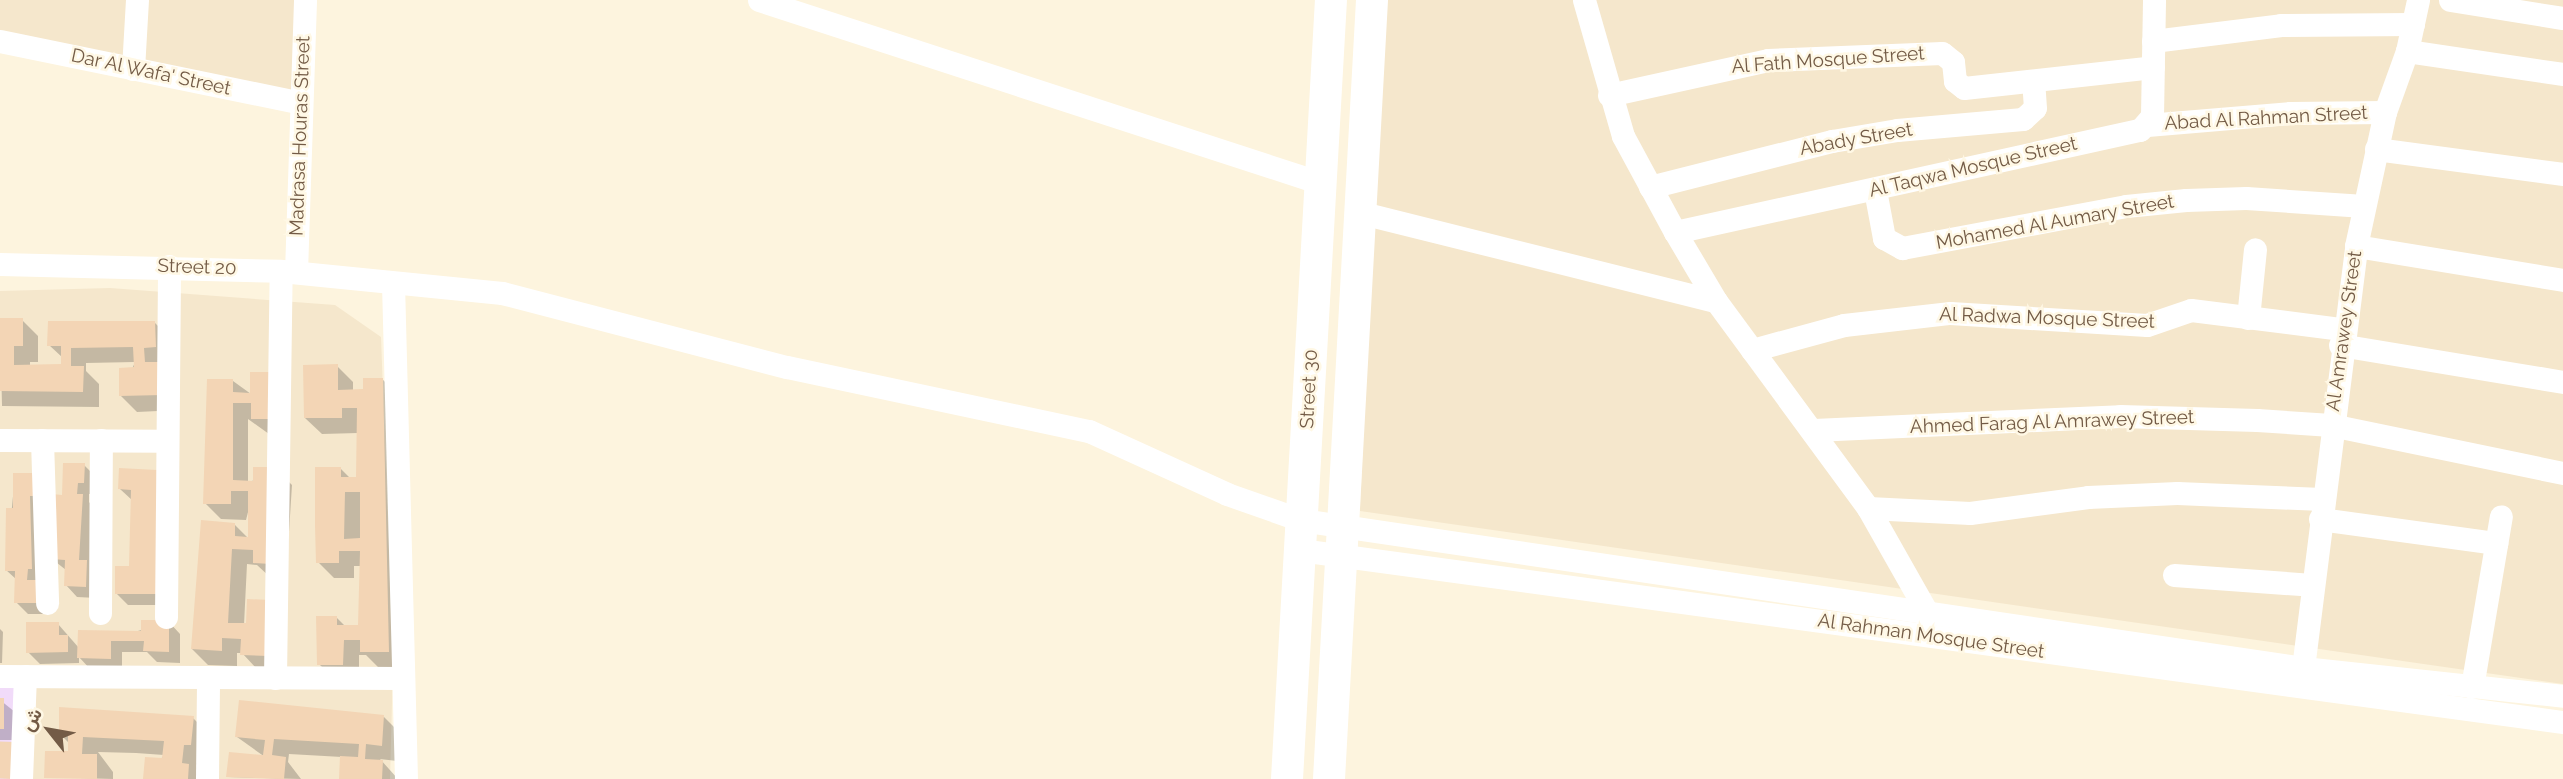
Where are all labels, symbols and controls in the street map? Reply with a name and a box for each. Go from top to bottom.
street label: Madrasa Houras Street [285,36,315,236]
street label: Al Fath Mosque Street [1730,42,1926,78]
street label: Dar Al Wafa' Street [68,44,234,100]
street label: Abad Al Rahman Street [2163,101,2369,135]
street label: Abady Street [1798,118,1914,160]
street label: Al Taqwa Mosque Street [1866,132,2080,202]
street label: Mohamed Al Aumary Street [1933,190,2177,254]
street label: Al Amrawey Street [2321,248,2367,414]
street label: Street 20 [157,254,237,280]
street label: Al Radwa Mosque Street [1938,303,2156,333]
street label: Street 30 [1296,349,1322,429]
street label: Ahmed Farag Al Amrawey Street [1908,406,2196,438]
street label: Al Rahman Mosque Street [1816,609,2046,663]
north arrow [14,695,84,765]
text: ش [16,704,46,735]

